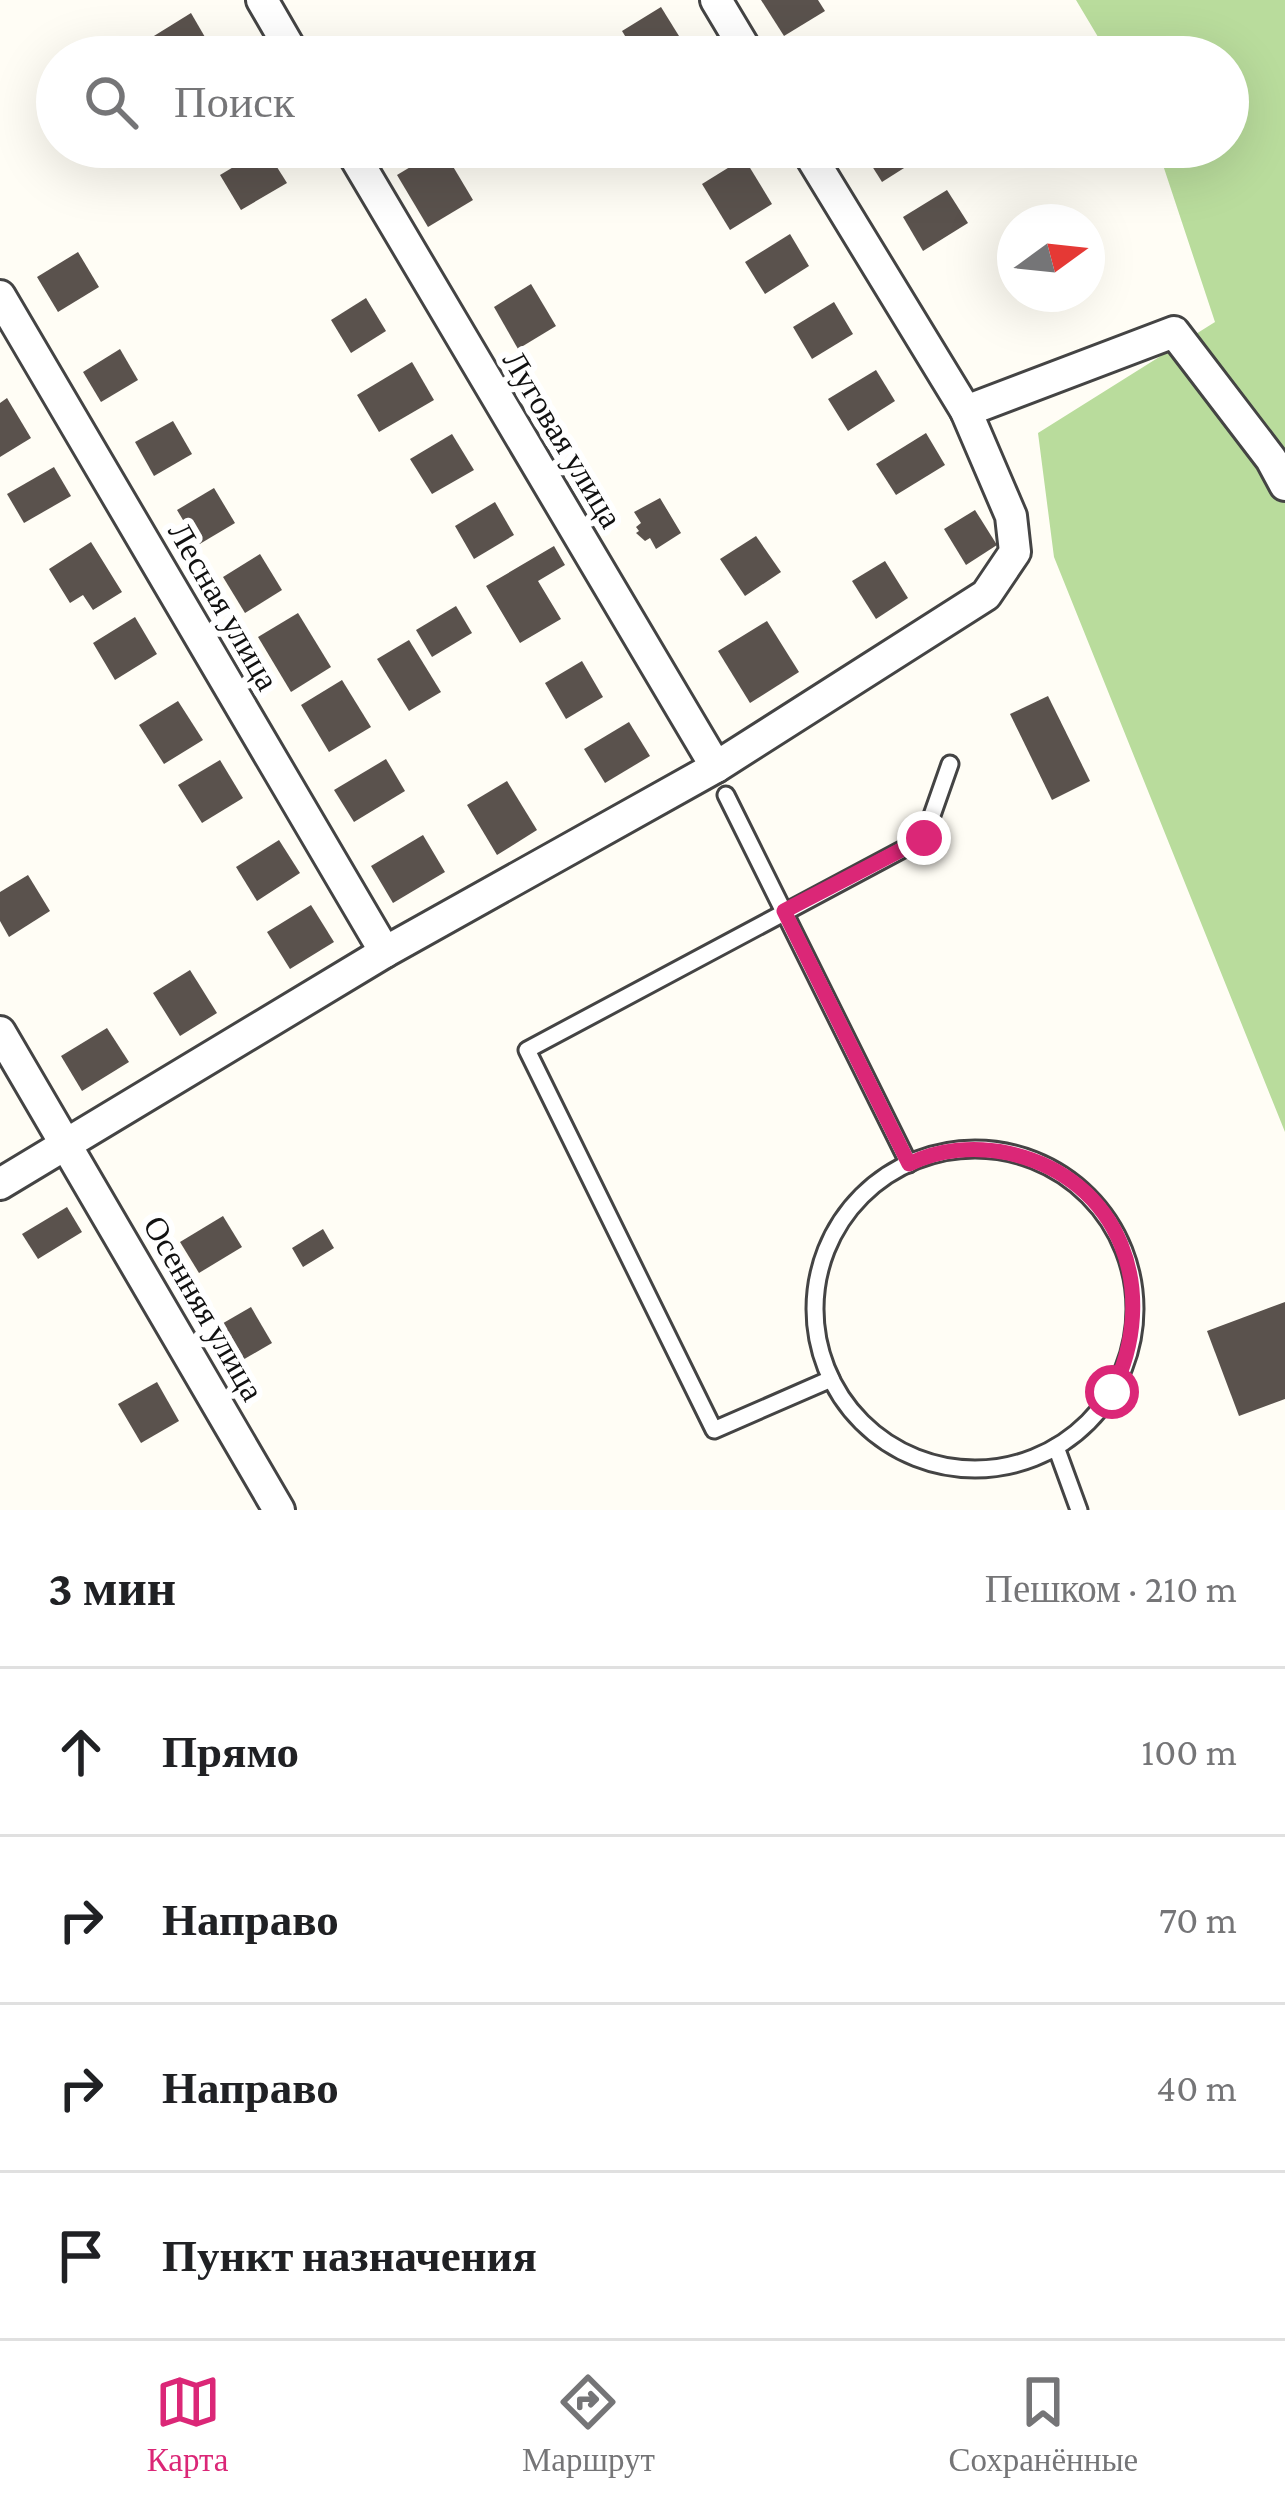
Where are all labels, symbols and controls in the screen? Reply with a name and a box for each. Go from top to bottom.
search box [36,36,1249,168]
icon: search [78,69,144,135]
text: Поиск [174,77,295,127]
north arrow [997,204,1105,312]
street label: Луговая улица [496,344,631,535]
street label: Лесная улица [161,516,287,697]
route end [897,811,951,865]
street label: Осенняя улица [136,1209,272,1407]
route start [1085,1365,1139,1419]
text: 3 мин [48,1559,176,1616]
text: Пешком · 210 m [985,1567,1237,1610]
icon: ahead [48,1719,114,1785]
text: Прямо [162,1727,299,1777]
text: 100 m [1141,1730,1237,1773]
icon: right [48,1887,114,1953]
text: Направо [162,1895,339,1945]
text: 70 m [1159,1898,1237,1941]
icon: right [48,2055,114,2121]
text: Направо [162,2063,339,2113]
text: 40 m [1156,2066,1237,2109]
icon: arrive [48,2223,114,2289]
text: Пункт назначения [162,2231,537,2281]
tab: Карта [147,2369,229,2479]
tab: Маршрут [522,2369,655,2479]
tab: Сохранённые [948,2369,1138,2479]

